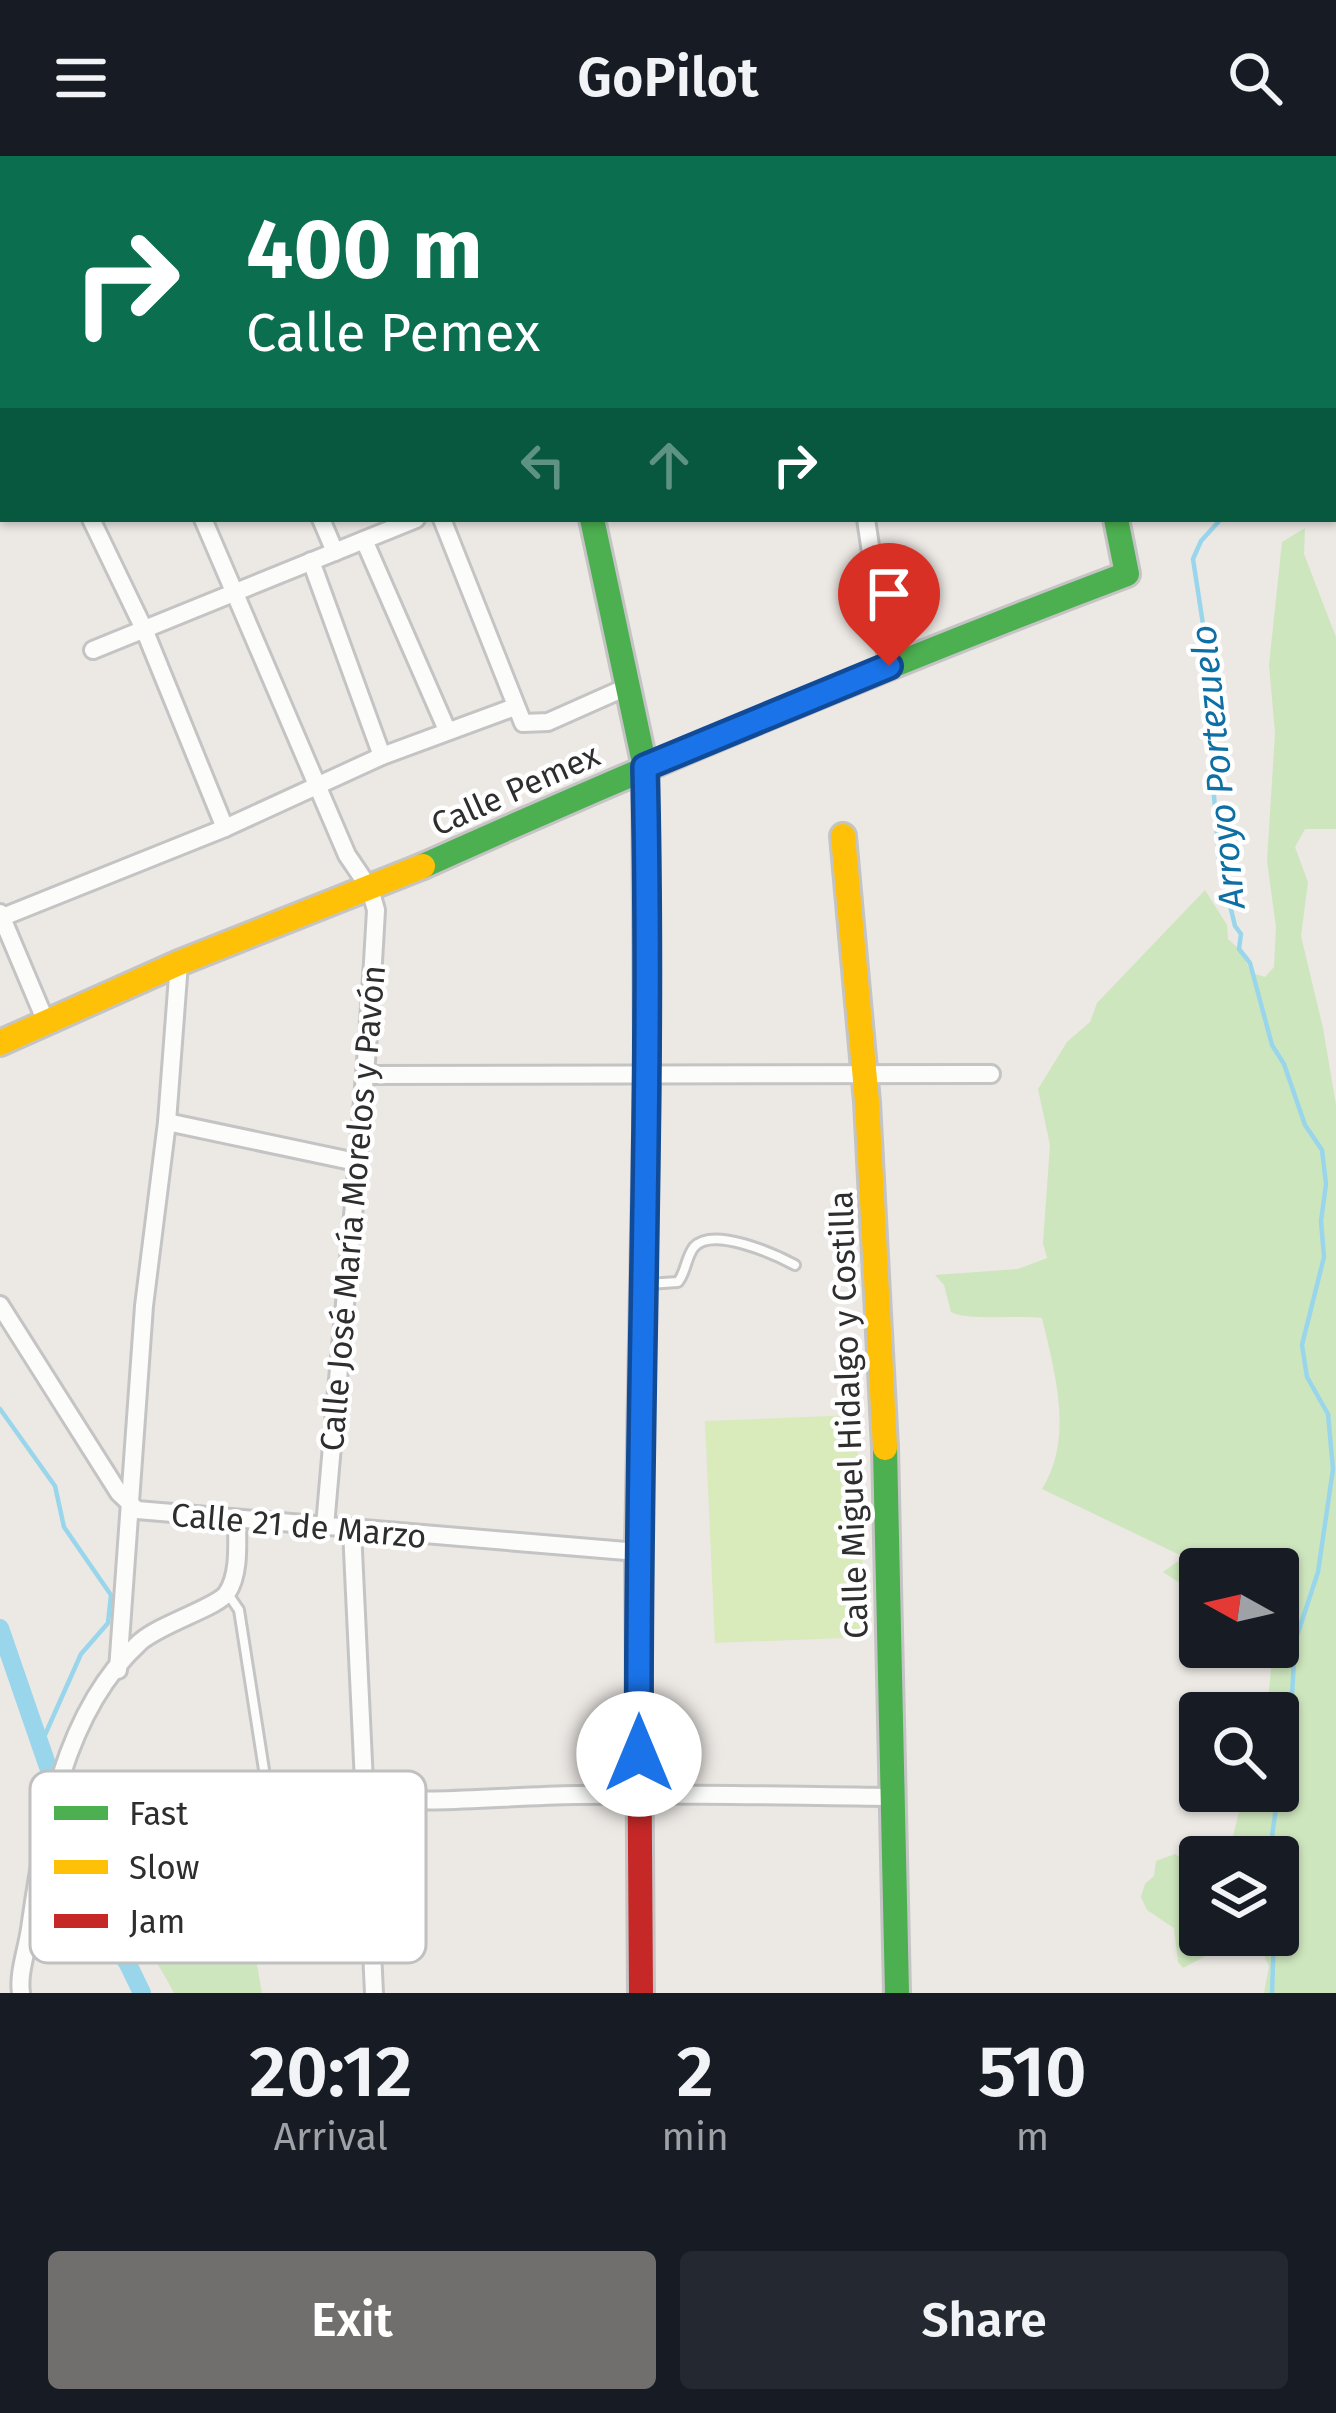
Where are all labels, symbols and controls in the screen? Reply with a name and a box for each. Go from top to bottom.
icon: menu [48,45,114,111]
icon: search [1222,45,1288,111]
text: GoPilot [577,46,759,110]
text: 400 m [246,199,483,300]
icon: right [48,204,204,360]
text: Calle Pemex [246,301,540,365]
icon: left [510,432,576,498]
icon: ahead [636,432,702,498]
icon: right [762,432,828,498]
pin [838,543,940,666]
icon: arrive [856,561,922,627]
water label: Arroyo Portezuelo [1181,623,1255,913]
street label: Calle Pemex [425,735,606,845]
street label: Calle José María Morelos y Pavón [312,963,394,1453]
street label: Calle Miguel Hidalgo y Costilla [821,1190,877,1640]
street label: Calle 21 de Marzo [170,1495,428,1557]
north arrow [1179,1548,1299,1668]
map controls [1179,1548,1299,1956]
position arrow [576,1691,702,1817]
button: search [1179,1692,1299,1812]
legend [30,1771,426,1963]
text: Fast [129,1794,188,1834]
button: layers [1179,1836,1299,1956]
text: Slow [129,1848,199,1888]
text: Jam [129,1902,185,1942]
text: 20:12 [249,2029,412,2115]
text: 2 [677,2029,714,2115]
text: 510 [978,2029,1087,2115]
text: Arrival [274,2114,388,2160]
text: min [662,2114,729,2160]
text: m [1016,2114,1049,2160]
button: Exit [48,2251,656,2389]
button: Share [680,2251,1288,2389]

